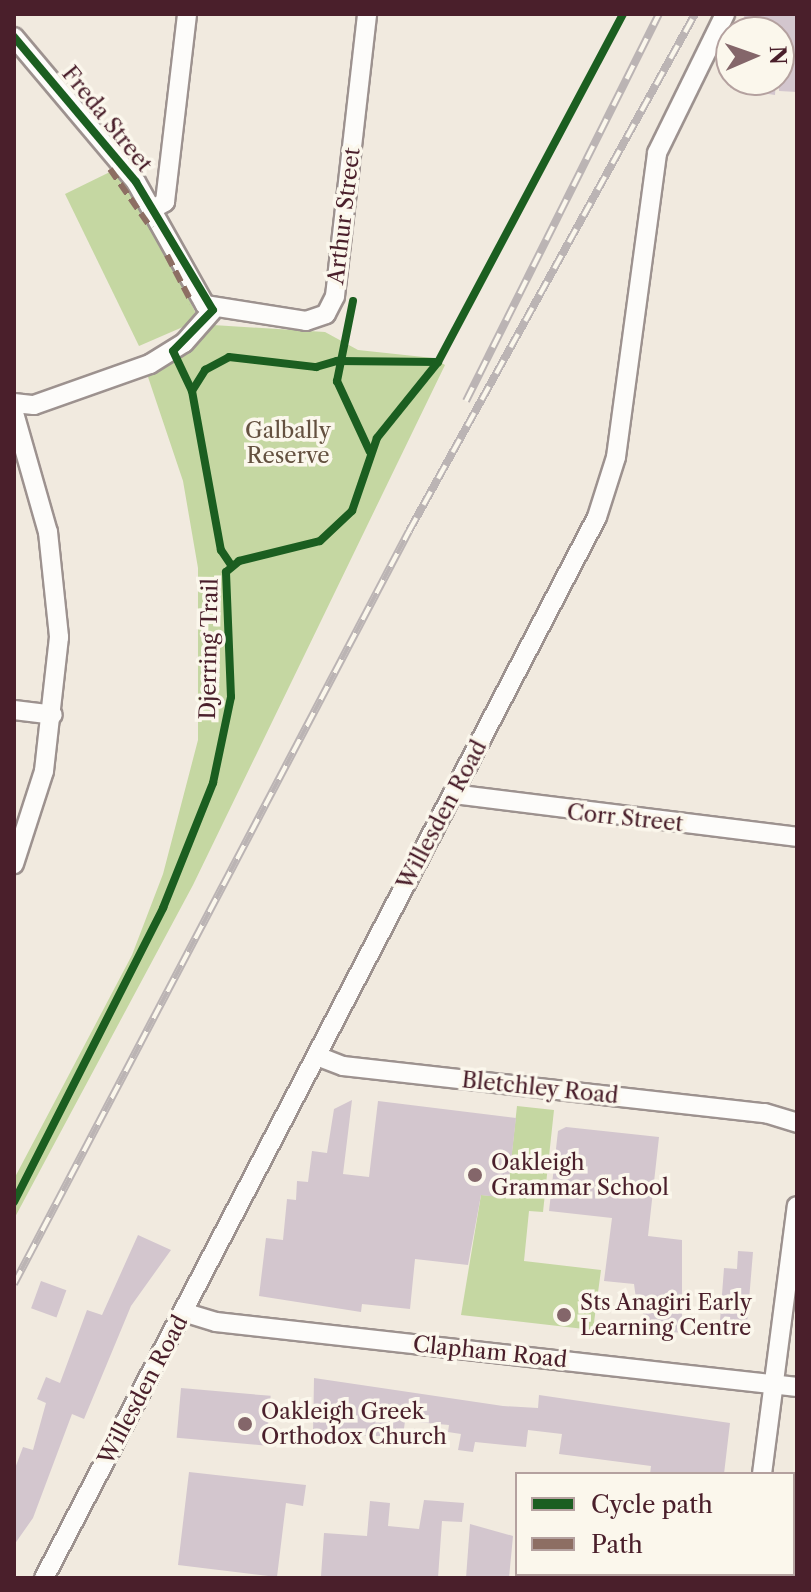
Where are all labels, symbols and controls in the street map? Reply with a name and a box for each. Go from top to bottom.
north arrow [715,16,795,96]
text: N [764,45,791,65]
street label: Freda Street [56,61,158,177]
street label: Arthur Street [322,146,366,286]
park label: Galbally Reserve [245,417,331,468]
street label: Djerring Trail [195,578,223,720]
street label: Willesden Road [391,736,493,894]
street label: Corr Street [565,799,685,837]
street label: Bletchley Road [460,1067,620,1109]
place label: Oakleigh Grammar School [491,1149,669,1200]
marker: Oakleigh Grammar School [466,1166,484,1184]
place label: Sts Anagiri Early Learning Centre [580,1289,753,1340]
marker: Sts Anagiri Early Learning Centre [555,1306,573,1324]
street label: Willesden Road [92,1311,194,1469]
street label: Clapham Road [412,1331,568,1373]
place label: Oakleigh Greek Orthodox Church [261,1398,447,1450]
marker: Oakleigh Greek Orthodox Church [236,1415,254,1433]
legend [515,1472,795,1576]
text: Cycle path [591,1490,713,1519]
text: Path [591,1530,643,1559]

